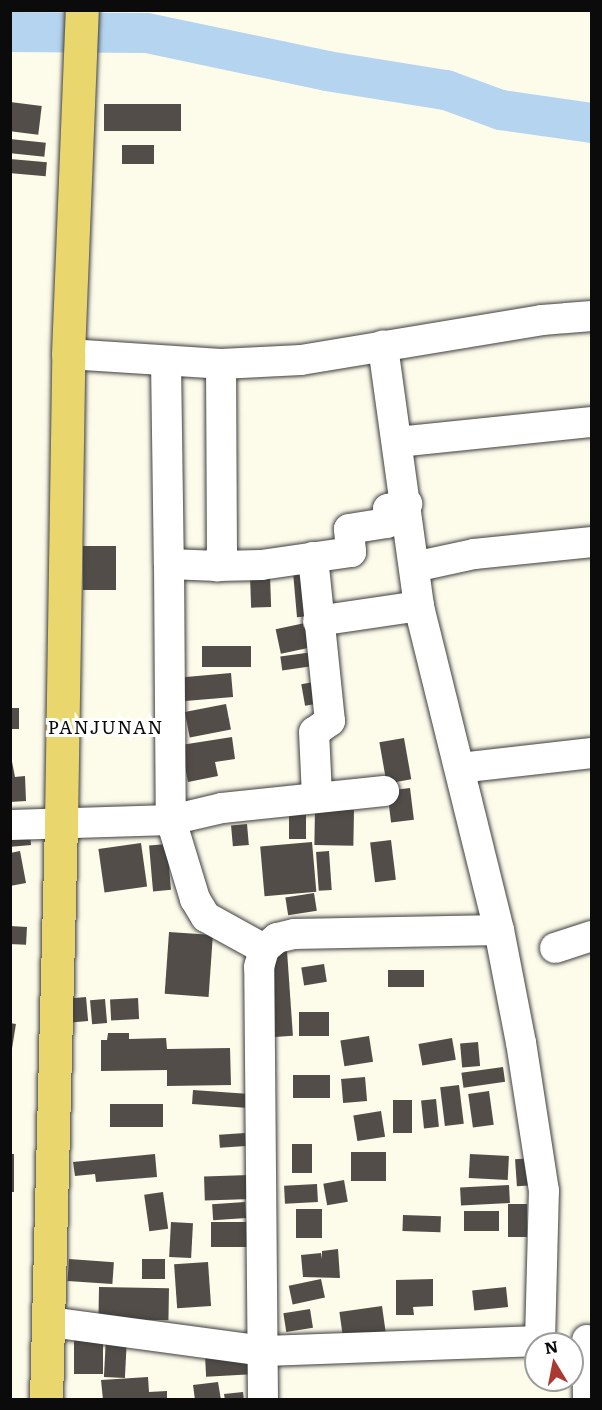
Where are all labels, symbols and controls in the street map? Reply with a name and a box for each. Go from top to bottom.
district label: PANJUNAN [48,716,164,738]
north arrow [524,1332,584,1392]
text: N [543,1333,560,1359]

